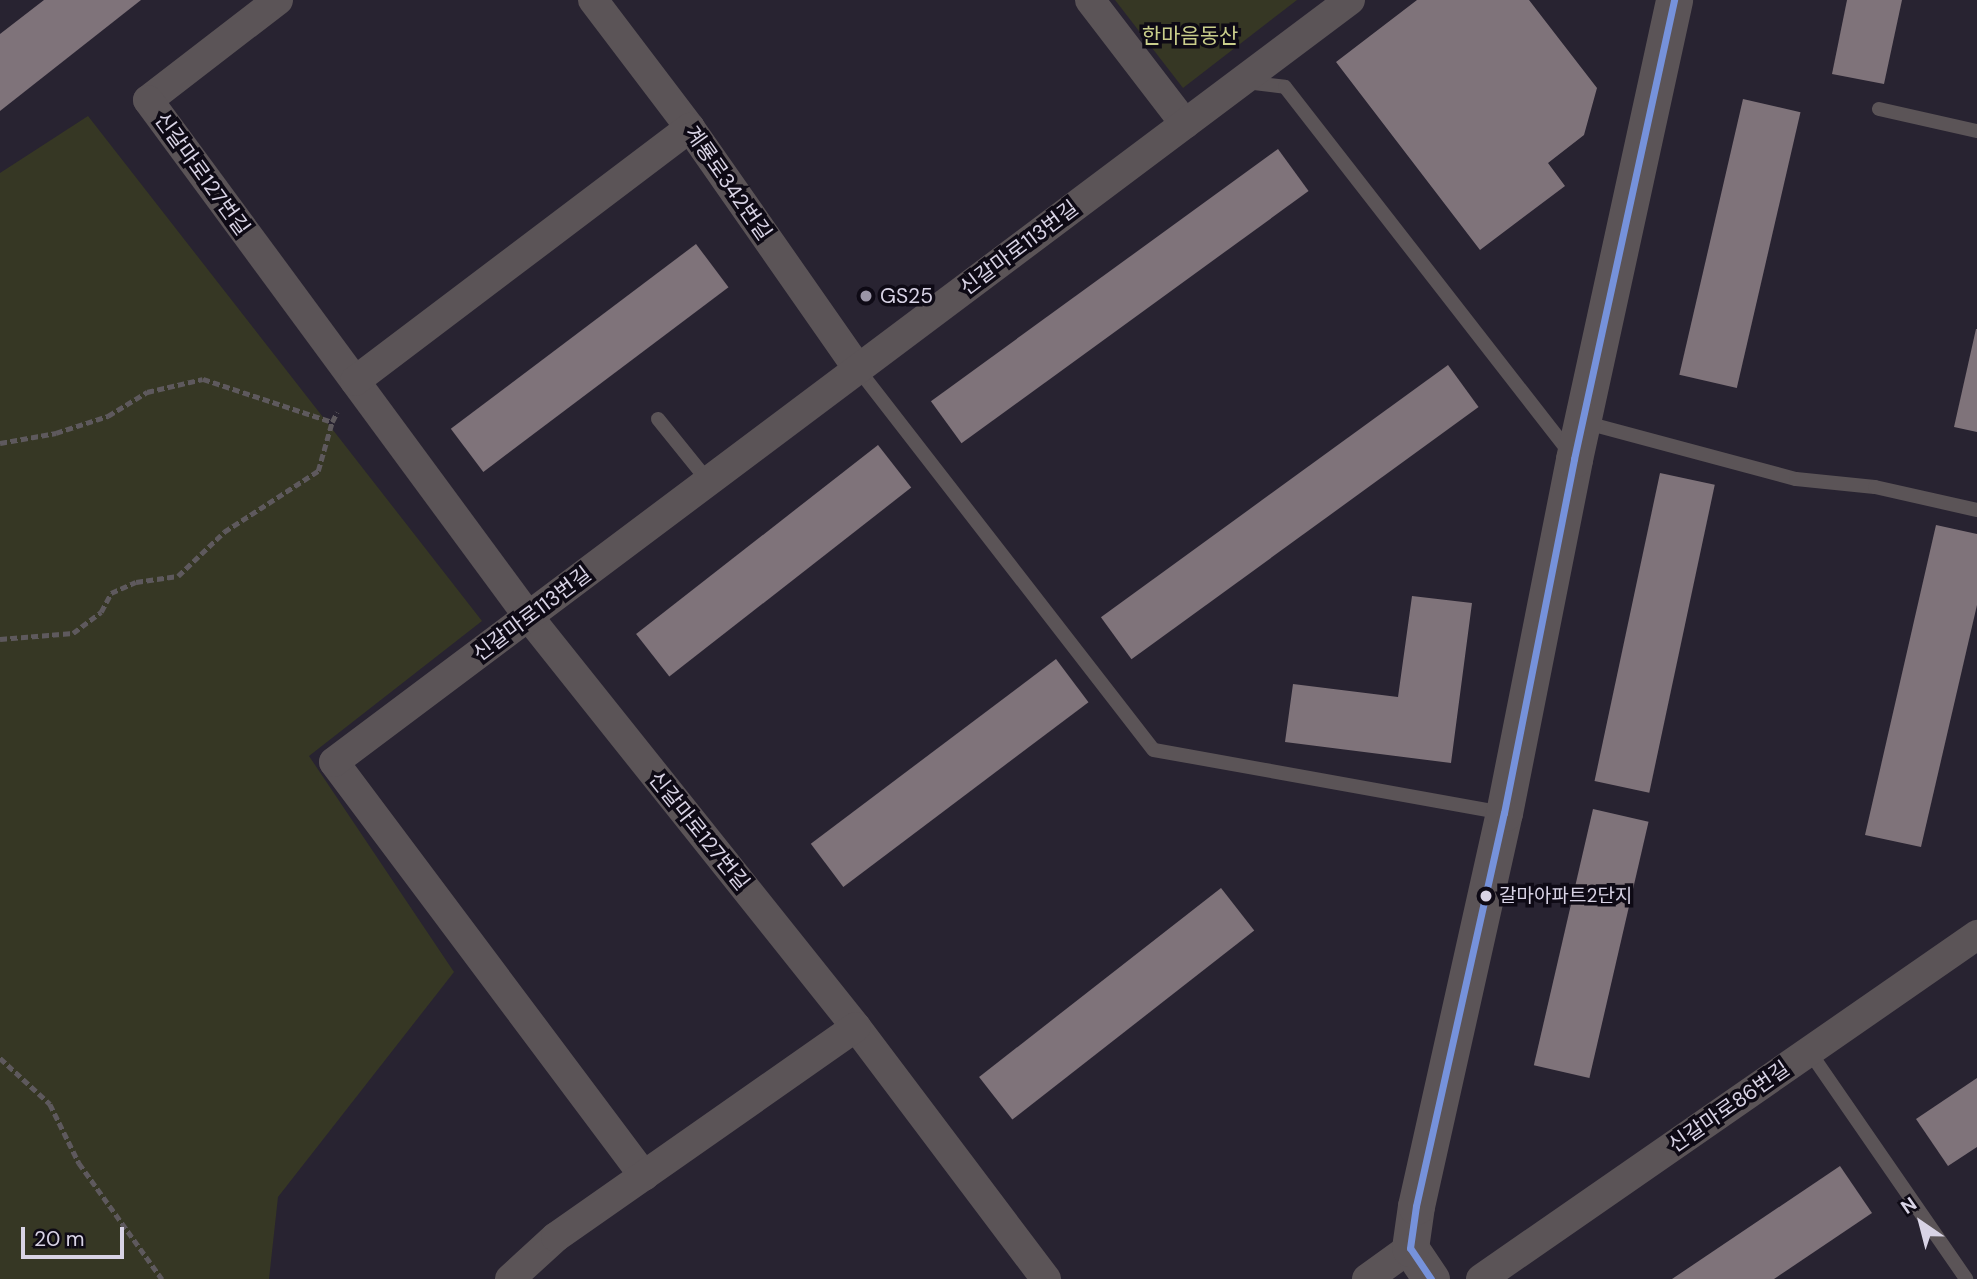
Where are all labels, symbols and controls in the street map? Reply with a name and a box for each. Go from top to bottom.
park label: 한마음동산 [1142,23,1238,49]
street label: 신갈마로127번길 [149,108,255,240]
street label: 계룡로342번길 [679,121,777,245]
street label: 신갈마로113번길 [955,195,1083,301]
place label: GS25 [880,283,933,309]
marker: GS25 [858,288,874,304]
street label: 신갈마로113번길 [468,561,596,667]
street label: 신갈마로127번길 [643,767,755,895]
place label: 갈마아파트2단지 [1499,885,1632,907]
marker: 갈마아파트2단지 [1479,889,1493,903]
street label: 신갈마로86번길 [1664,1056,1794,1158]
north arrow [1886,1188,1956,1258]
text: N [1896,1191,1922,1220]
scale bar [24,1212,128,1256]
text: 20 m [34,1225,85,1253]

